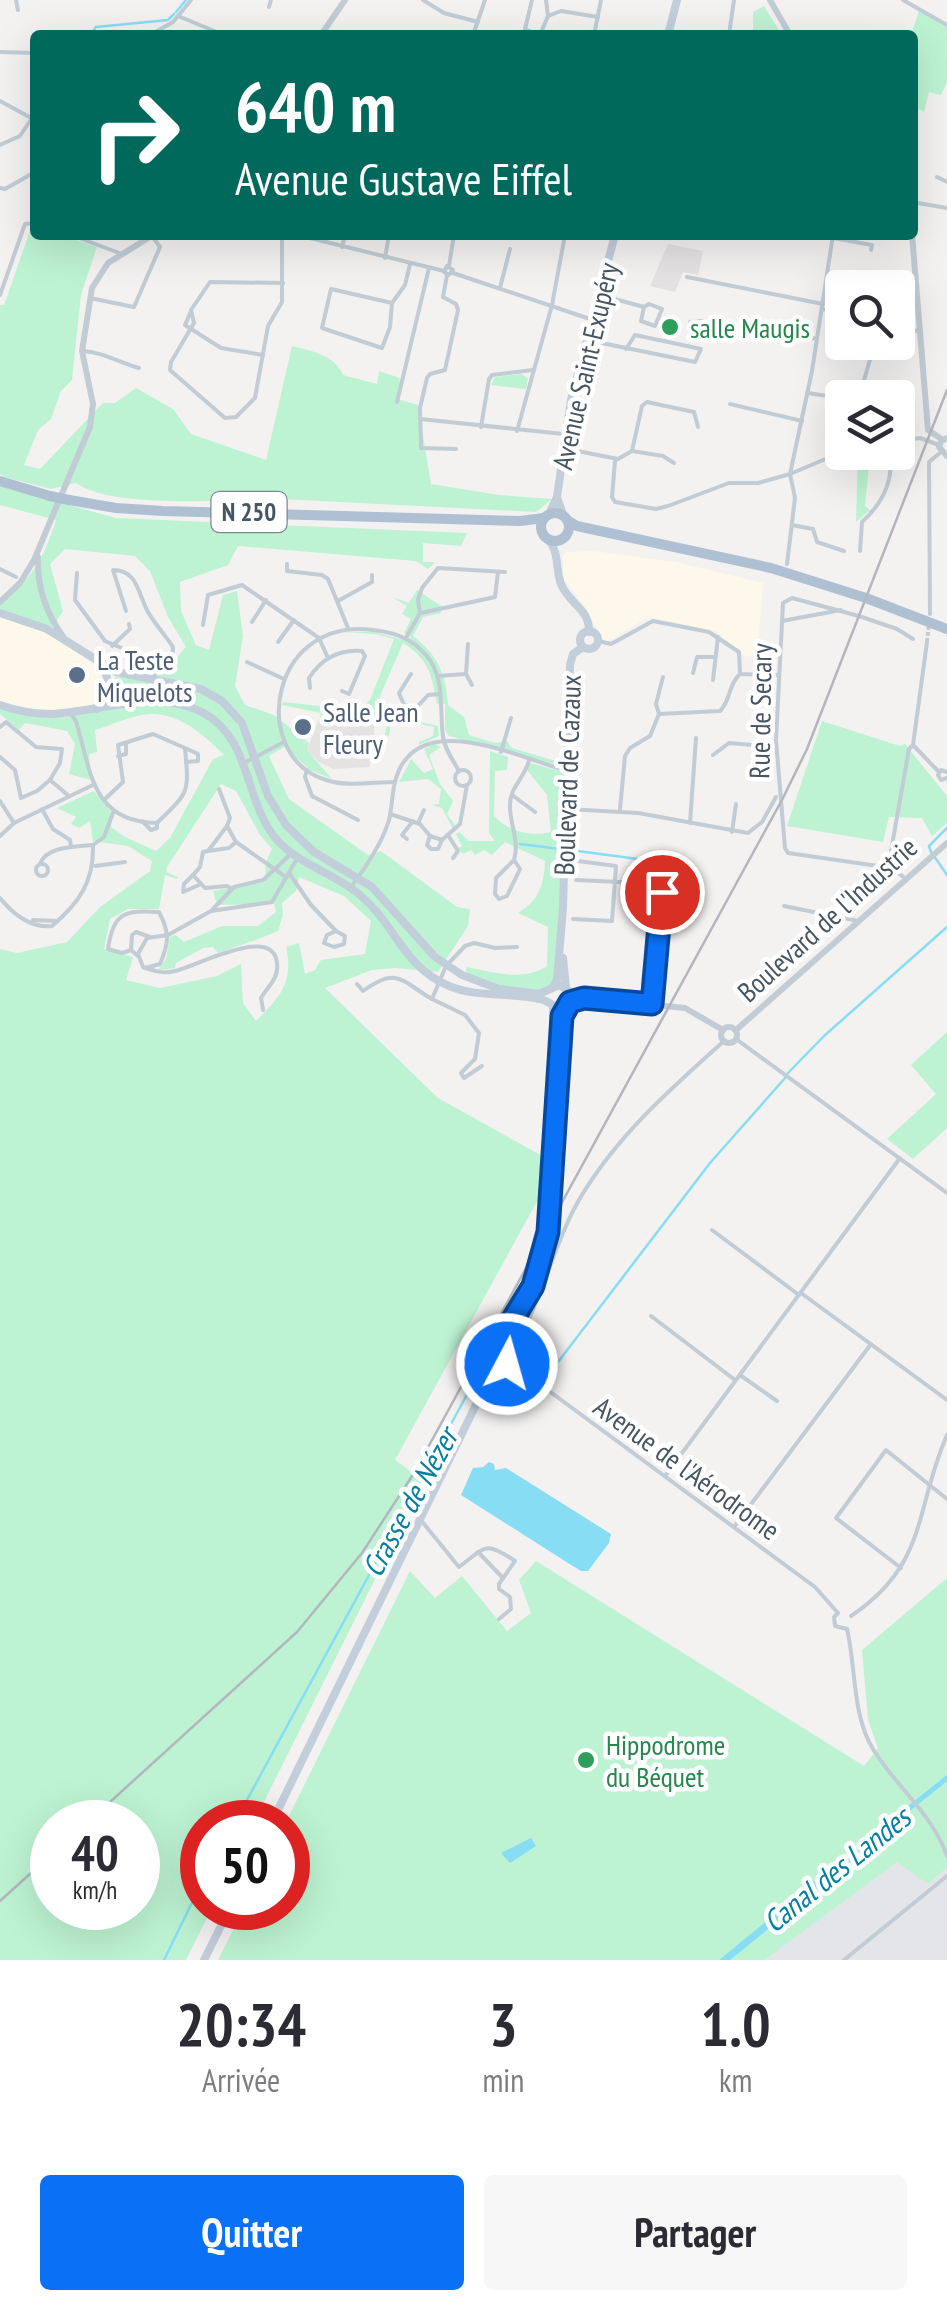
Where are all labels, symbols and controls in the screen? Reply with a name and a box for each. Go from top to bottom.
text: 640 m [235,61,396,151]
icon: right [70,70,200,200]
text: Avenue Gustave Eiffel [235,149,572,207]
street label: Avenue Saint-Exupéry [543,259,627,473]
map controls [825,270,915,470]
button: search [825,270,915,360]
place label: salle Maugis [690,309,810,346]
marker: salle Maugis [659,316,681,338]
button: layers [825,380,915,470]
road number: N 250 [212,492,286,532]
place label: La Teste Miquelots [97,641,193,710]
street label: Rue de Secary [740,643,780,779]
marker: La Teste Miquelots [66,664,88,686]
street label: Boulevard de Cazaux [545,674,589,876]
place label: Salle Jean Fleury [323,693,419,762]
marker: Salle Jean Fleury [292,716,314,738]
street label: Boulevard de l'Industrie [729,828,925,1010]
pin [620,850,705,935]
icon: arrive [635,865,690,920]
position arrow [455,1312,559,1416]
street label: Avenue de l'Aérodrome [587,1388,787,1548]
water label: Crasse de Nézer [352,1418,468,1583]
place label: Hippodrome du Béquet [606,1726,725,1795]
marker: Hippodrome du Béquet [575,1749,597,1771]
water label: Canal des Landes [754,1796,920,1940]
speed limit sign: 50 [180,1800,310,1930]
text: 40 [71,1820,119,1885]
text: km/h [73,1874,117,1906]
text: 20:34 [176,1985,306,2063]
text: 3 [489,1985,518,2063]
text: 1.0 [701,1985,771,2063]
text: Arrivée [202,2059,280,2101]
text: min [482,2059,524,2101]
text: km [719,2059,752,2101]
button: Quitter [40,2175,464,2290]
button: Partager [484,2175,907,2290]

